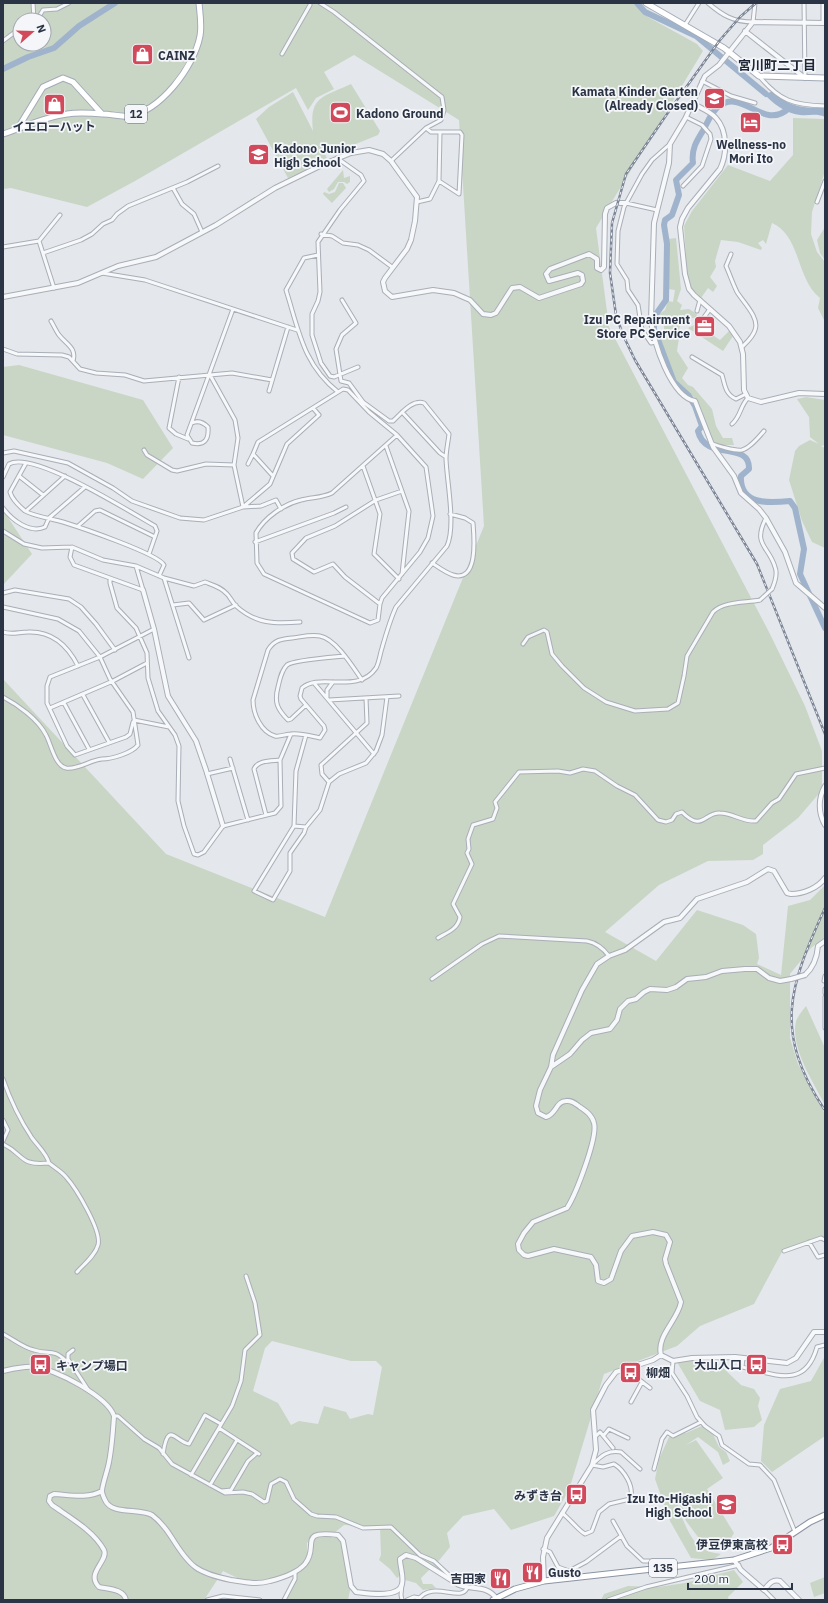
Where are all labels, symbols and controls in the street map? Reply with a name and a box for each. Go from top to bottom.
north arrow [12,12,52,52]
text: N [33,22,49,35]
shop icon: CAINZ [130,42,156,68]
place label: CAINZ [158,48,195,63]
district label: 宮川町二丁目 [738,57,816,74]
place label: Kamata Kinder Garten (Already Closed) [572,84,698,113]
school or university icon: Kamata Kinder Garten (Already Closed) [701,85,727,111]
shop icon: イエローハット [41,92,67,118]
sports icon: Kadono Ground [328,100,354,126]
road number: 12 [125,105,147,123]
place label: Kadono Ground [356,106,444,121]
hotel icon: Wellness-no Mori Ito [738,110,764,136]
place label: イエローハット [12,119,96,134]
place label: Wellness-no Mori Ito [716,137,786,166]
place label: Kadono Junior High School [274,141,356,170]
school or university icon: Kadono Junior High School [245,142,271,168]
place label: Izu PC Repairment Store PC Service [584,312,690,341]
office icon: Izu PC Repairment Store PC Service [692,313,718,339]
bus stop icon: 大山入口 [744,1351,770,1377]
bus stop icon: キャンプ場口 [28,1352,54,1378]
place label: 大山入口 [694,1357,742,1372]
place label: キャンプ場口 [56,1358,128,1373]
bus stop icon: 柳畑 [618,1359,644,1385]
place label: 柳畑 [646,1365,670,1380]
bus stop icon: みずき台 [564,1482,590,1508]
place label: みずき台 [514,1488,562,1503]
place label: Izu Ito-Higashi High School [627,1491,712,1520]
school or university icon: Izu Ito-Higashi High School [714,1492,740,1518]
bus stop icon: 伊豆伊東高校 [770,1531,796,1557]
place label: 伊豆伊東高校 [696,1537,768,1552]
restaurant icon: Gusto [520,1559,546,1585]
road number: 135 [649,1559,677,1577]
restaurant icon: 吉田家 [488,1565,514,1591]
place label: Gusto [548,1565,581,1580]
scale bar [688,1565,792,1591]
place label: 吉田家 [450,1571,486,1586]
text: 200 m [694,1571,729,1586]

